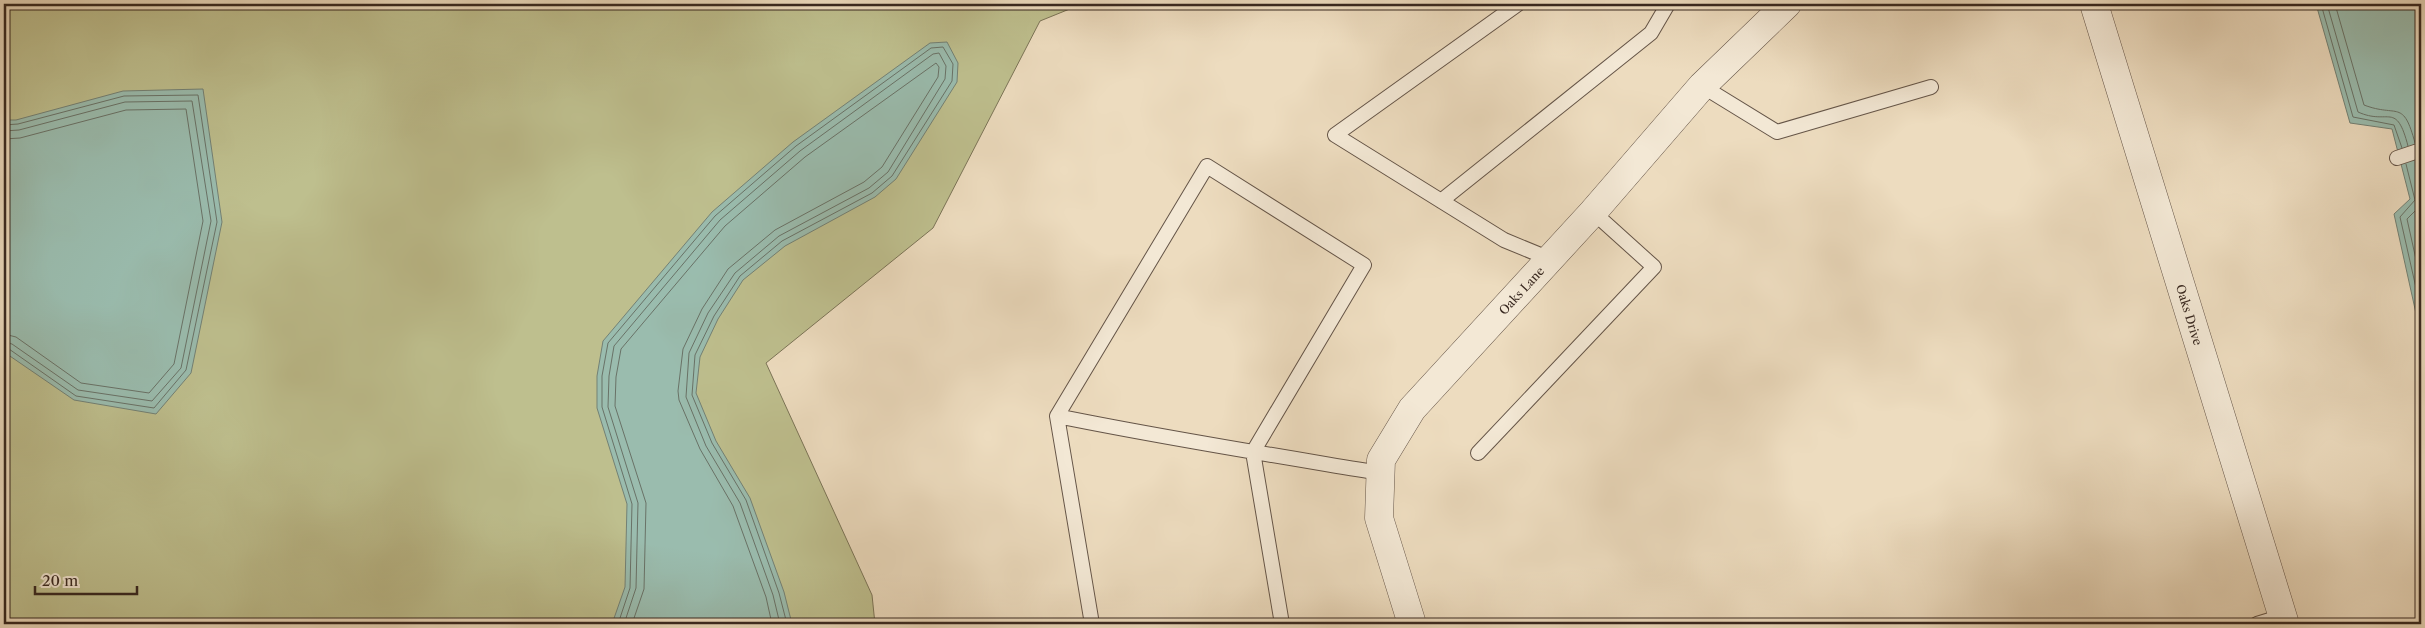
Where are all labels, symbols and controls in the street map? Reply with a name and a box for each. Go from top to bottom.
street label: Oaks Lane [1495,263,1547,317]
street label: Oaks Drive [2173,282,2206,347]
scale bar [35,563,138,595]
text: 20 m [42,571,78,590]

